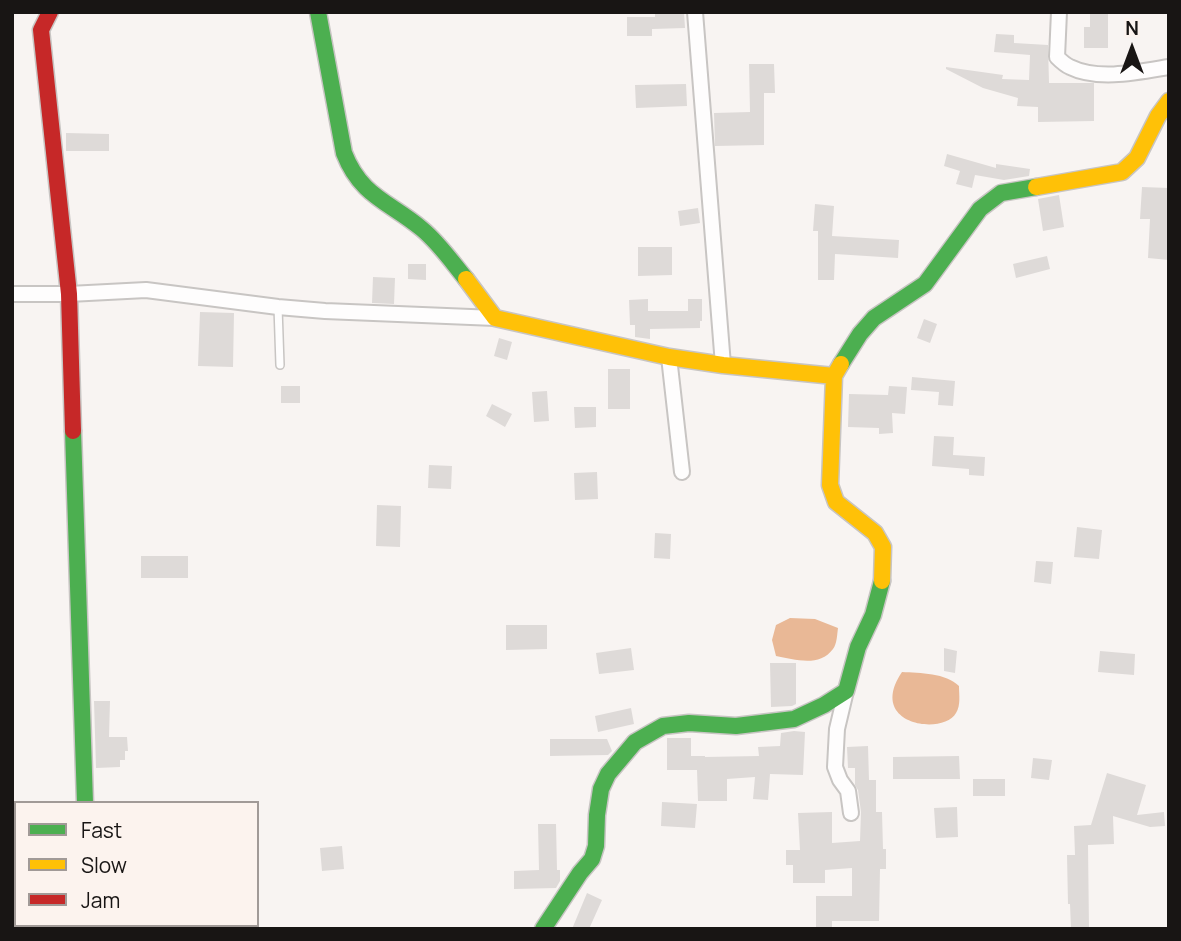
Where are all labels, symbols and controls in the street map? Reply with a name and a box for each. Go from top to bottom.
north arrow [1097,14,1167,84]
text: N [1125,15,1139,41]
legend [14,801,259,927]
text: Fast [81,816,122,844]
text: Slow [81,851,127,879]
text: Jam [81,886,120,914]

